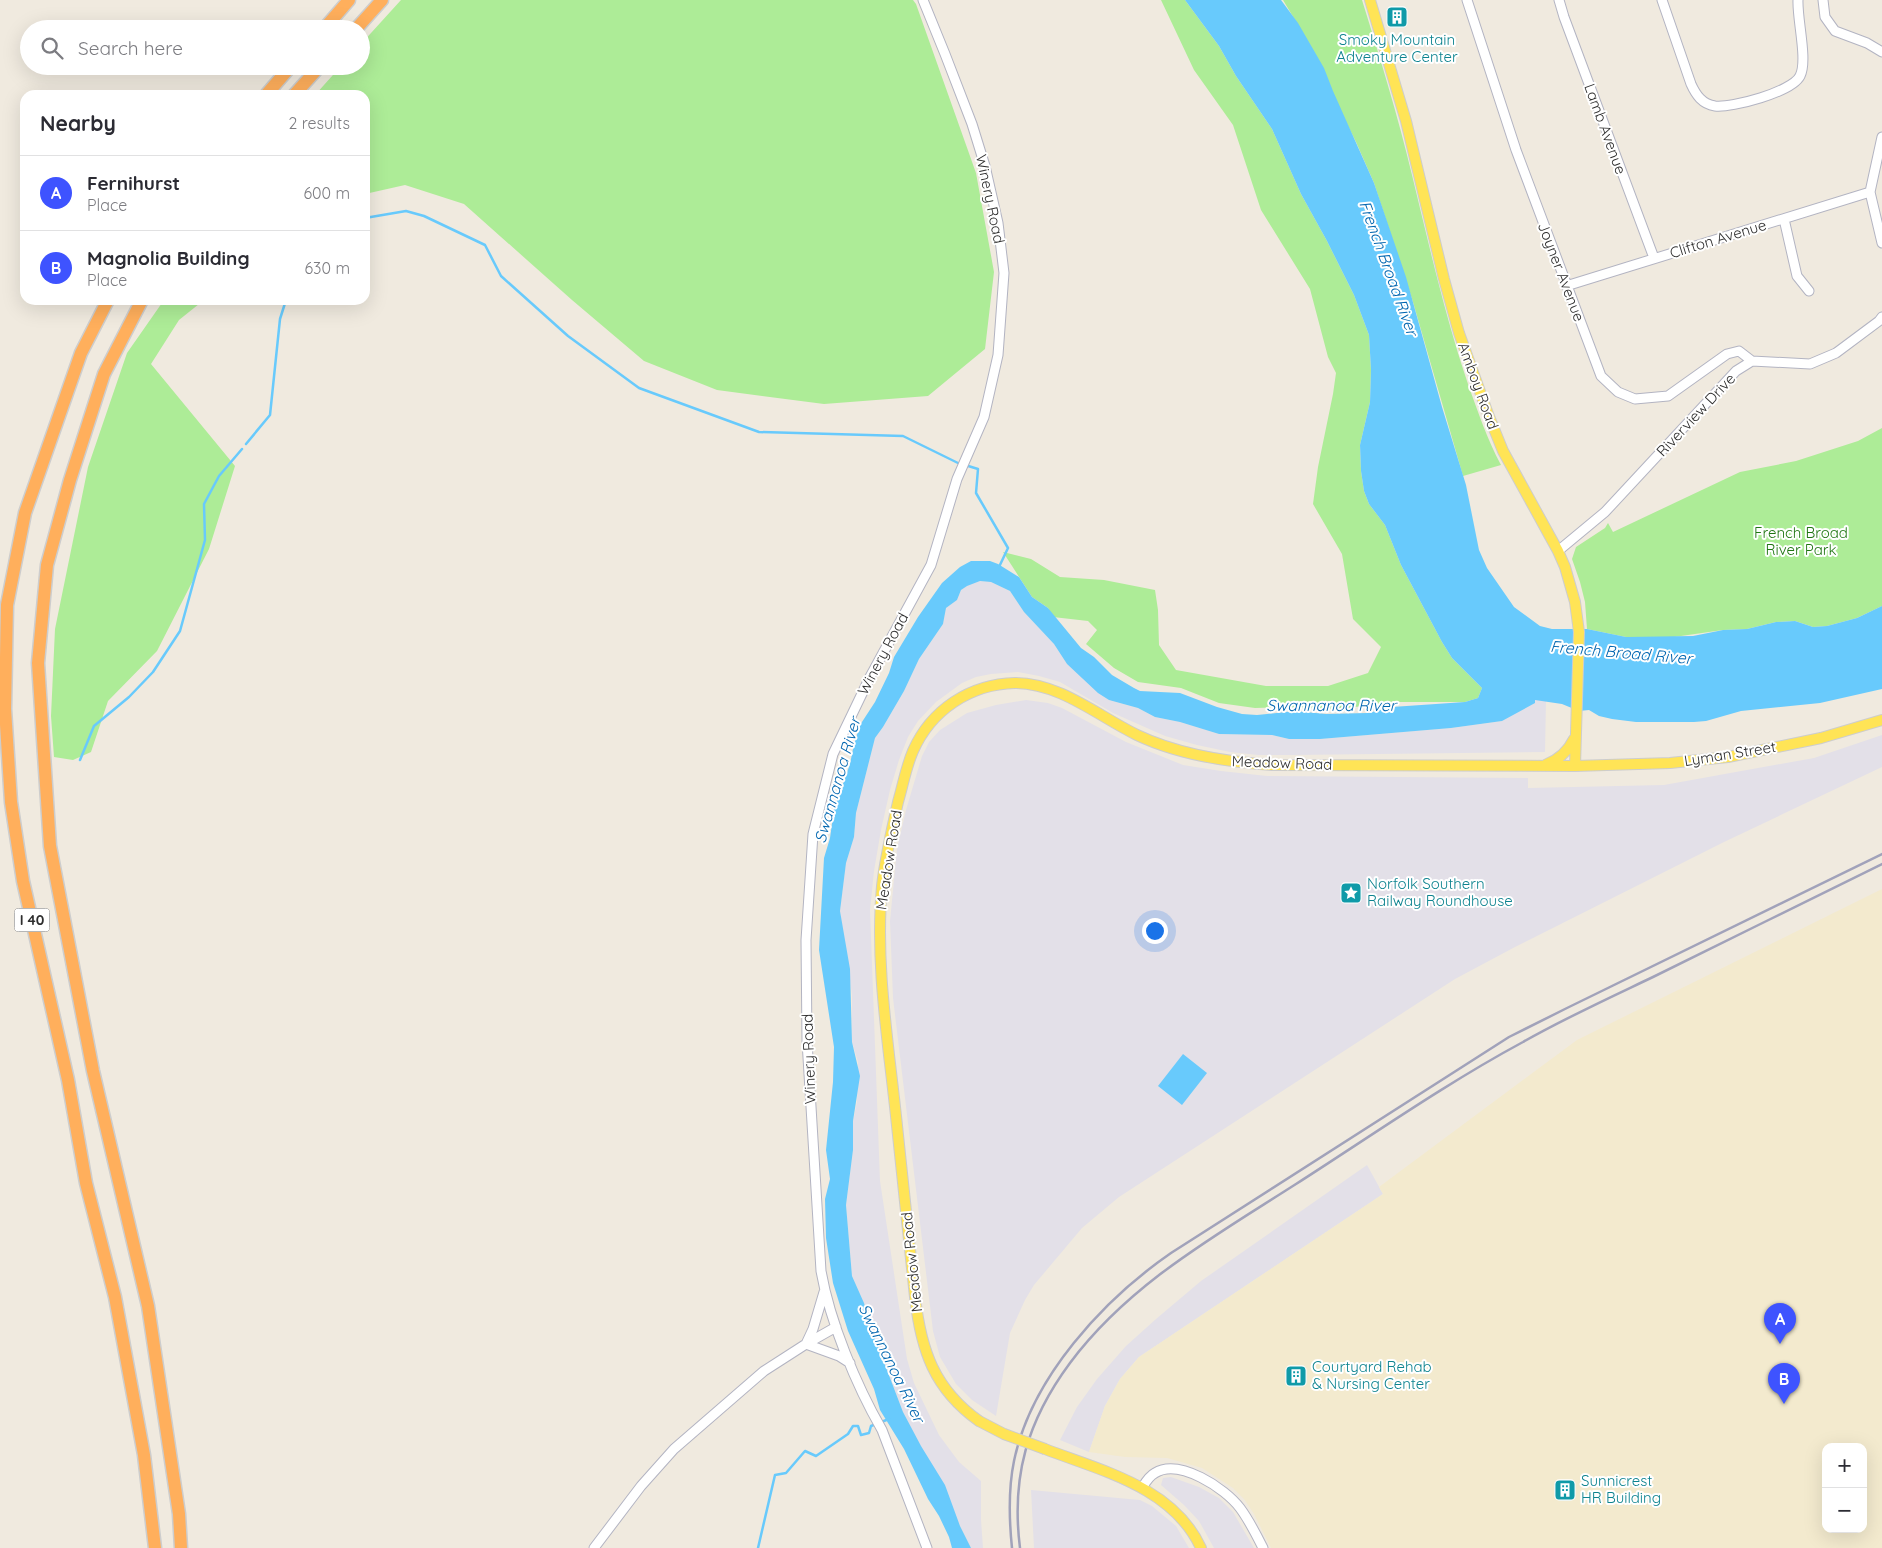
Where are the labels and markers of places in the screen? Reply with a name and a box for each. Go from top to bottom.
building icon: Smoky Mountain Adventure Center [1385,5,1409,29]
place label: Smoky Mountain Adventure Center [1336,30,1458,66]
place label: Norfolk Southern Railway Roundhouse [1367,874,1513,910]
place icon: Norfolk Southern Railway Roundhouse [1339,881,1363,905]
pin: A [1764,1303,1796,1344]
place label: Courtyard Rehab & Nursing Center [1312,1357,1432,1393]
pin: B [1768,1363,1800,1404]
building icon: Courtyard Rehab & Nursing Center [1284,1364,1308,1388]
place label: Sunnicrest HR Building [1581,1471,1661,1507]
building icon: Sunnicrest HR Building [1553,1478,1577,1502]

